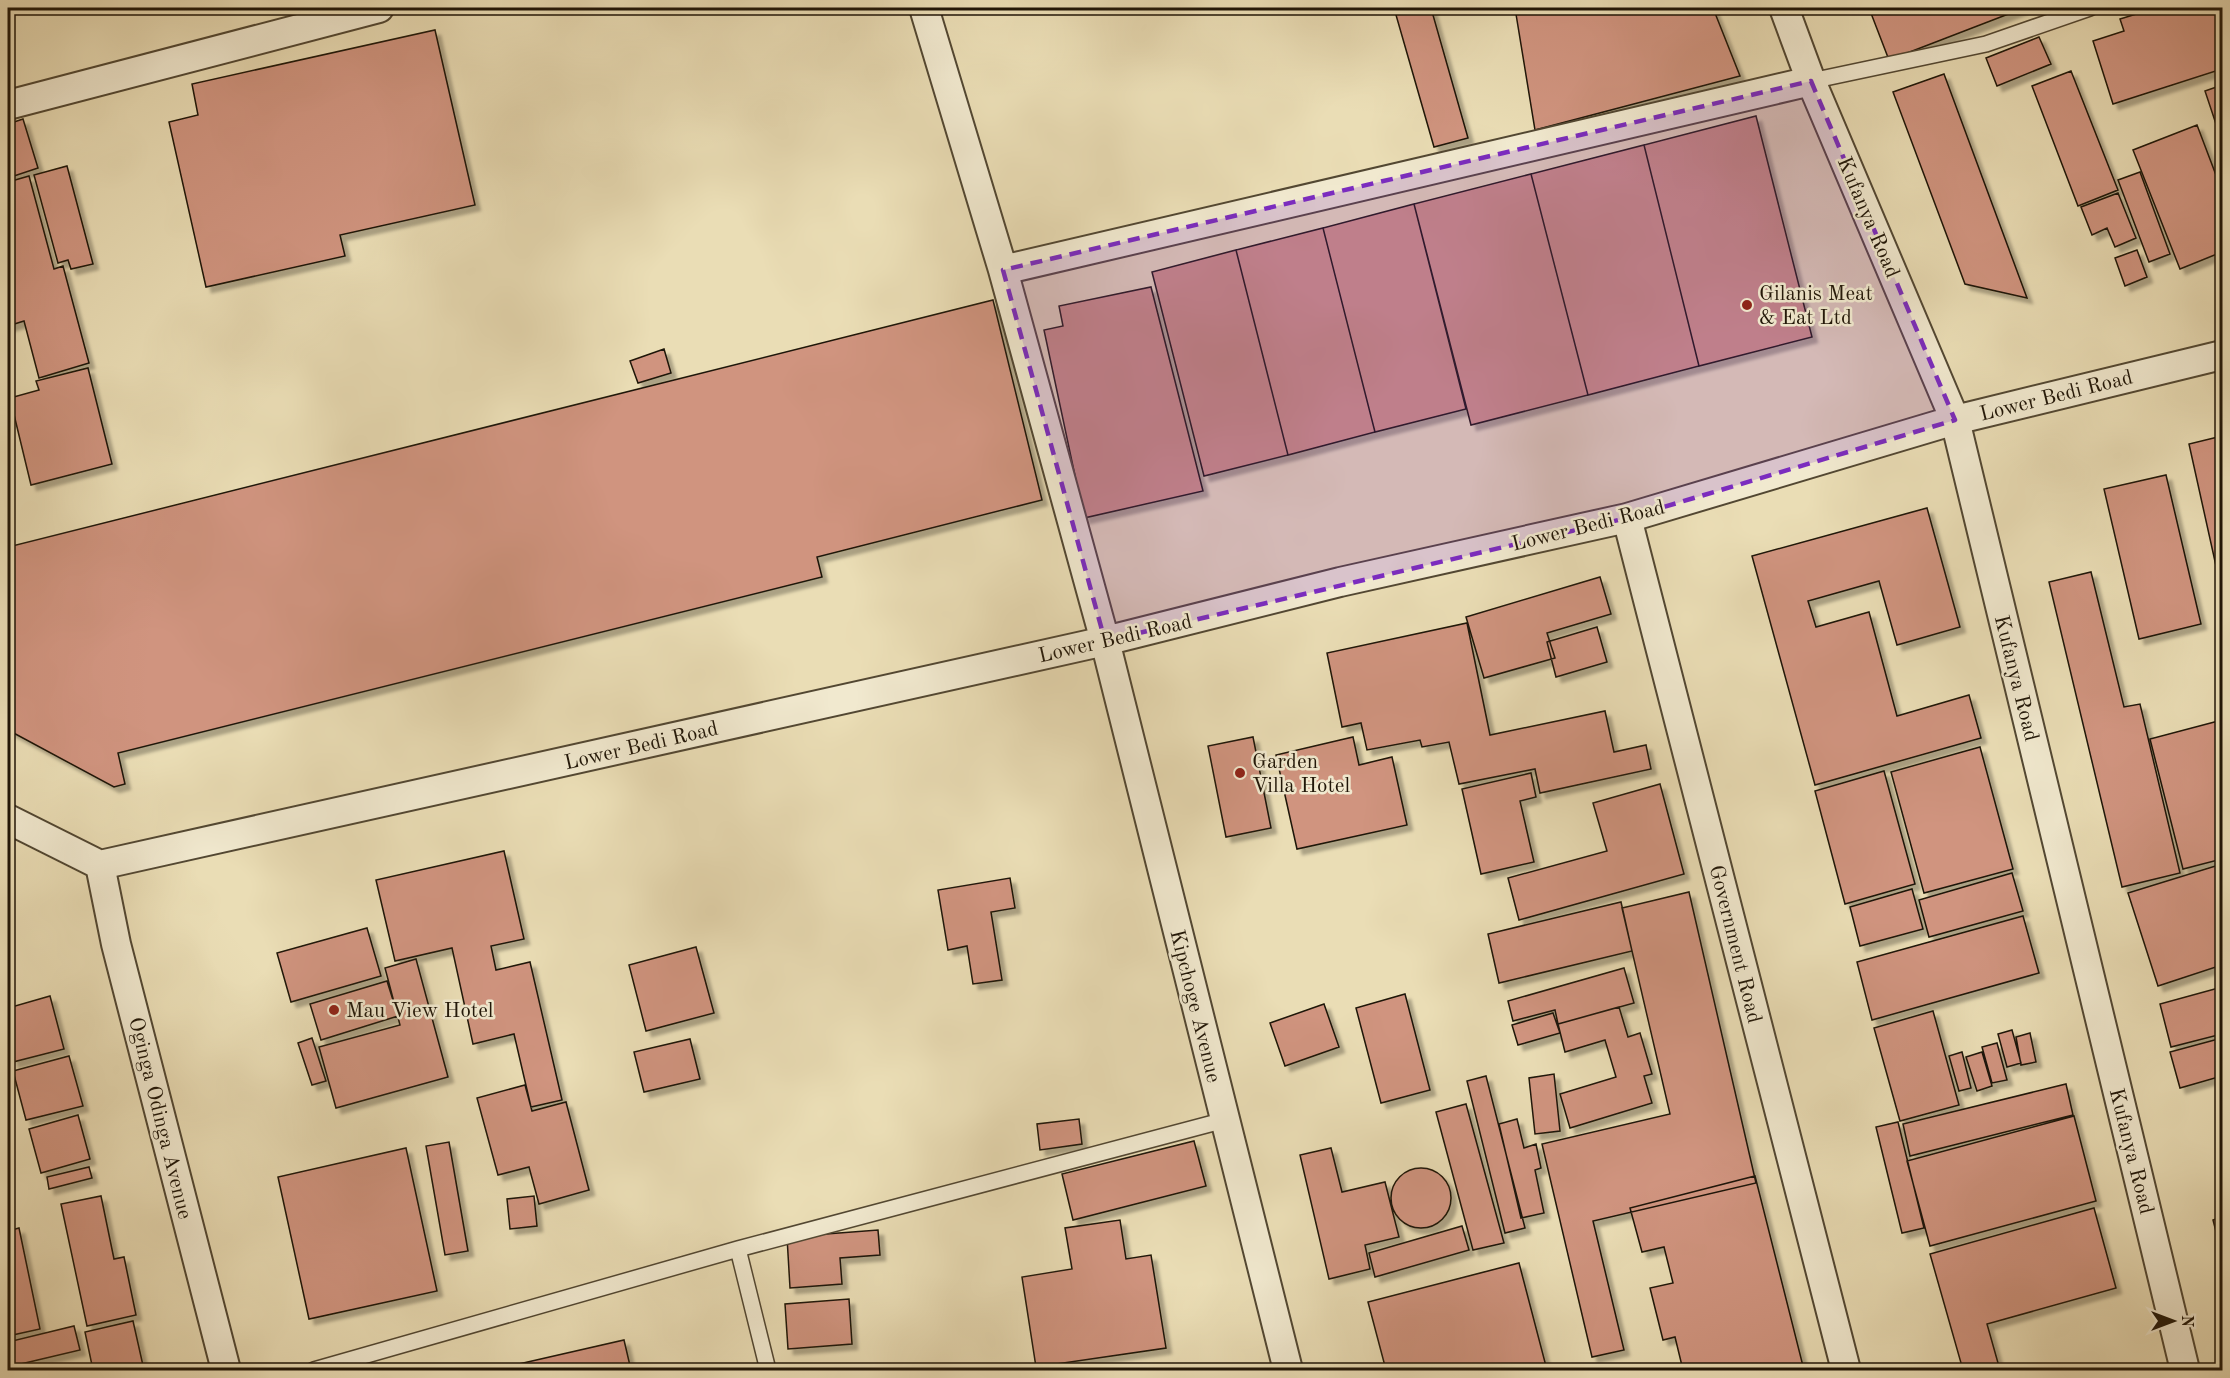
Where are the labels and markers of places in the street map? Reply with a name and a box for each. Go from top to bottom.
place label: Gilanis Meat & Eat Ltd [1759,284,1873,329]
marker: Gilanis Meat & Eat Ltd [1740,298,1754,312]
place label: Garden Villa Hotel [1252,752,1351,797]
marker: Garden Villa Hotel [1233,766,1247,780]
place label: Mau View Hotel [346,1001,494,1022]
marker: Mau View Hotel [327,1003,341,1017]

